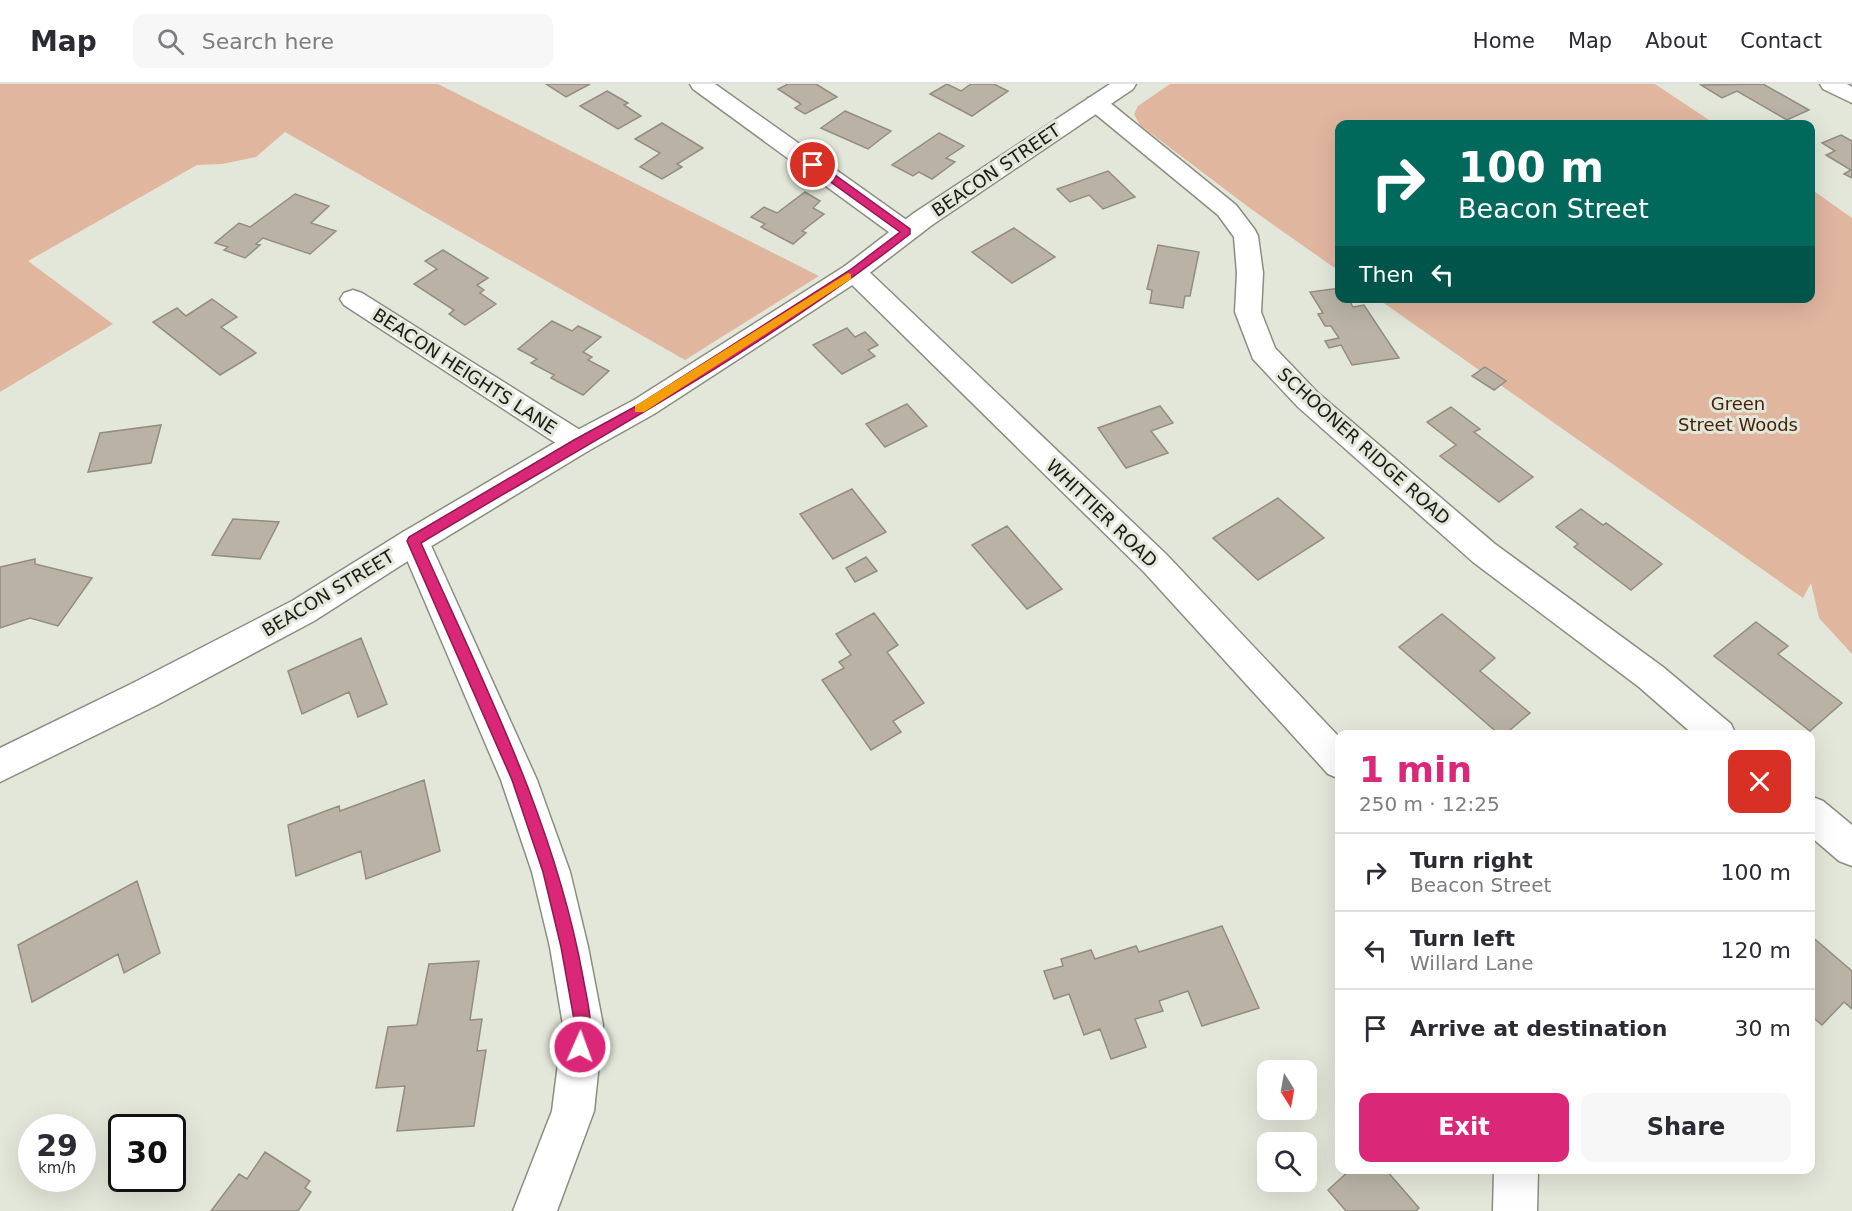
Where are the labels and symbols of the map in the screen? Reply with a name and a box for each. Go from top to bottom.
street label: BEACON STREET [928,119,1065,221]
pin [787,139,838,190]
street label: BEACON HEIGHTS LANE [369,304,561,438]
street label: SCHOONER RIDGE ROAD [1274,363,1454,529]
park label: Green Street Woods [1678,393,1798,435]
street label: WHITTIER ROAD [1042,455,1162,571]
street label: BEACON STREET [258,545,399,641]
position arrow [548,1015,612,1079]
north arrow [1257,1060,1317,1120]
speed limit sign: 30 [108,1114,186,1192]

